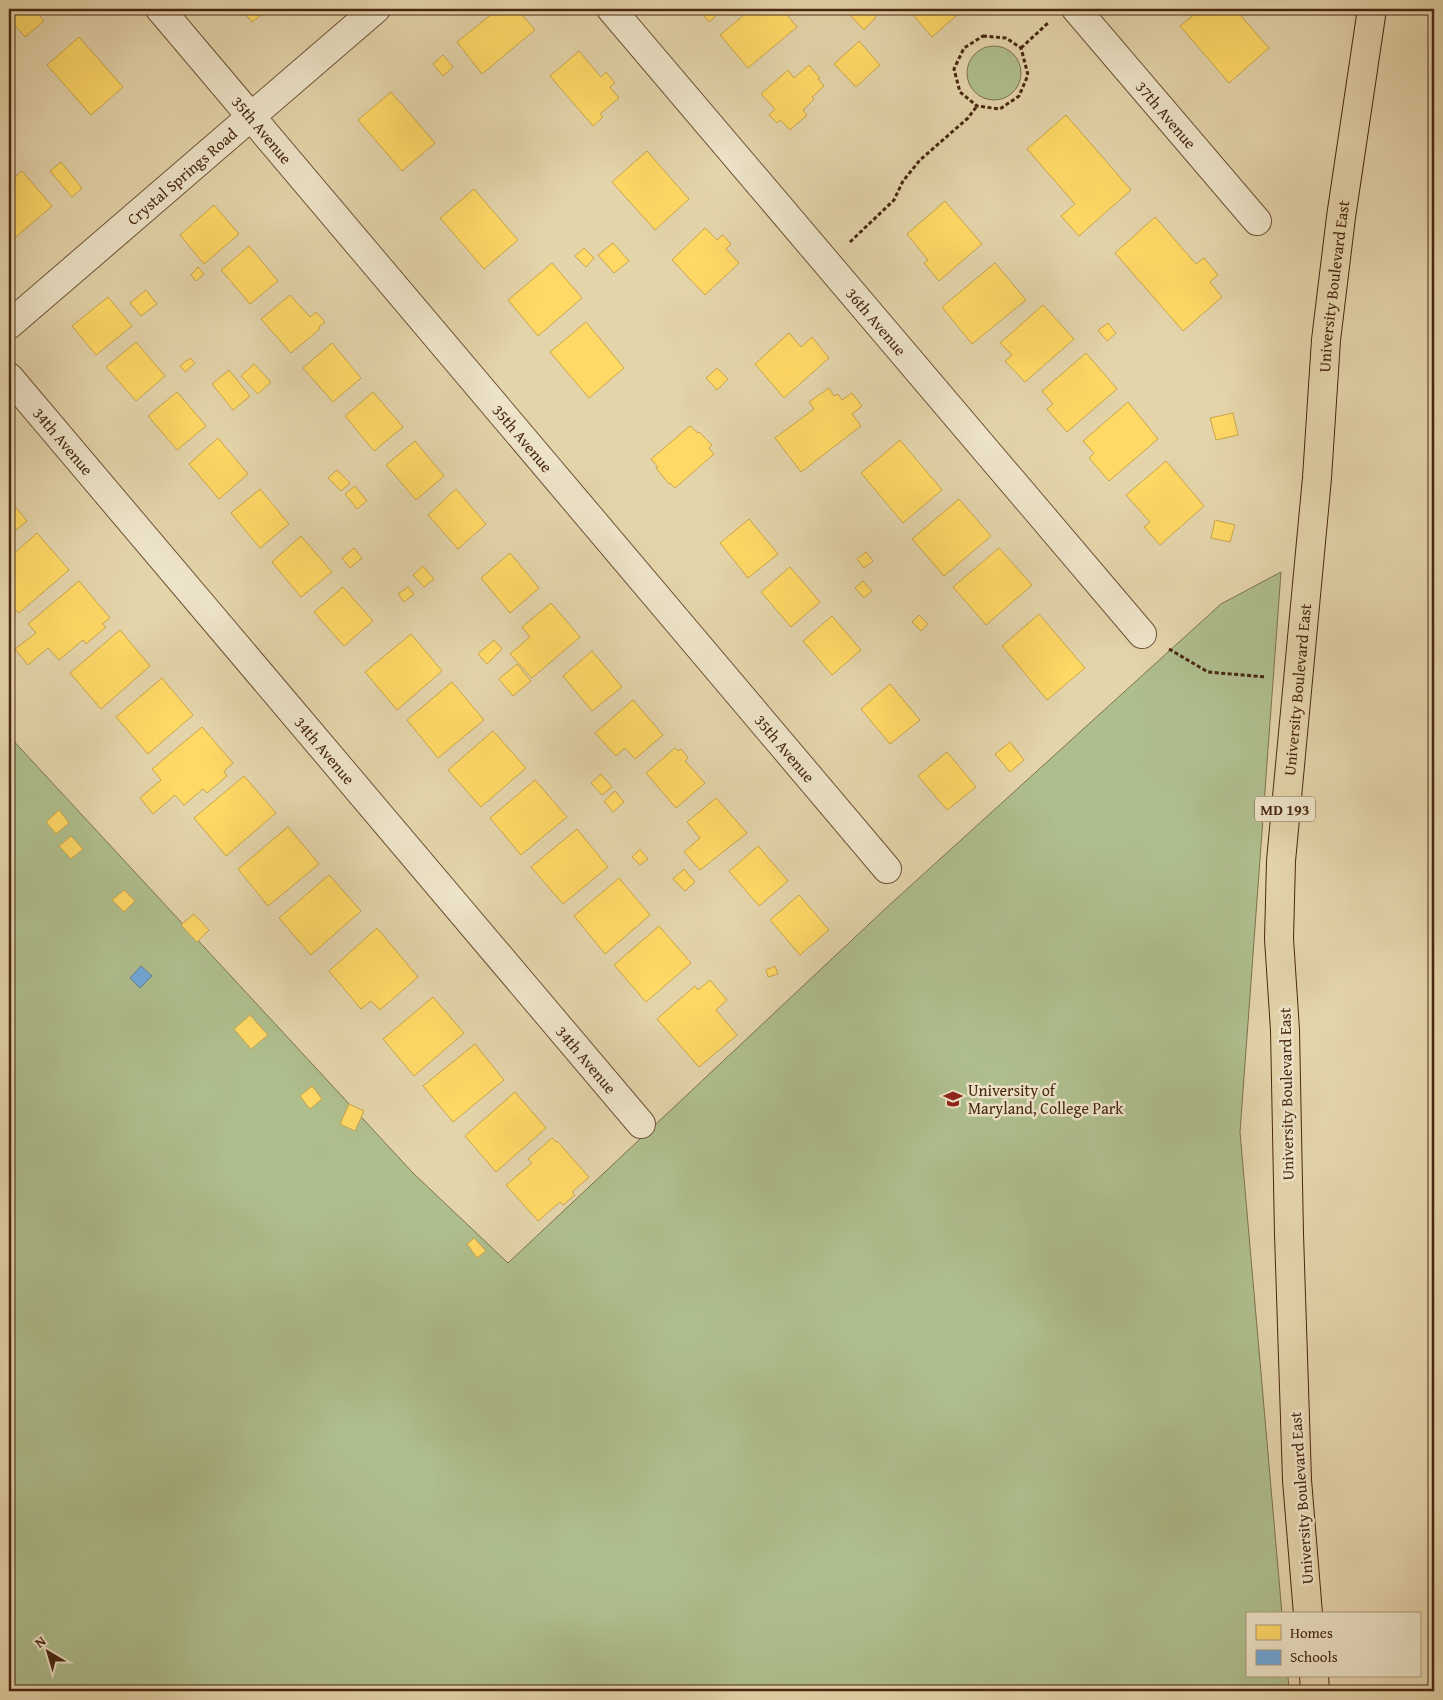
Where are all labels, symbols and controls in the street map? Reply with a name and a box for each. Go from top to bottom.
street label: 37th Avenue [1130,75,1202,154]
street label: 35th Avenue [226,90,298,169]
street label: Crystal Springs Road [121,122,243,231]
street label: University Boulevard East [1312,198,1355,373]
street label: 36th Avenue [841,282,912,361]
street label: 35th Avenue [487,399,559,478]
street label: 34th Avenue [27,402,99,480]
street label: University Boulevard East [1277,602,1317,777]
street label: 35th Avenue [749,709,821,788]
street label: 34th Avenue [289,711,361,790]
road number: MD 193 [1255,796,1315,822]
street label: University Boulevard East [1272,1007,1300,1181]
street label: 34th Avenue [551,1020,622,1099]
place label: University of Maryland, College Park [968,1078,1124,1120]
school or university icon: University of Maryland, College Park [942,1088,964,1110]
street label: University Boulevard East [1283,1411,1319,1585]
legend [1246,1612,1420,1678]
text: Homes [1290,1622,1333,1643]
north arrow [22,1628,72,1678]
text: N [30,1631,50,1653]
text: Schools [1290,1646,1338,1667]

